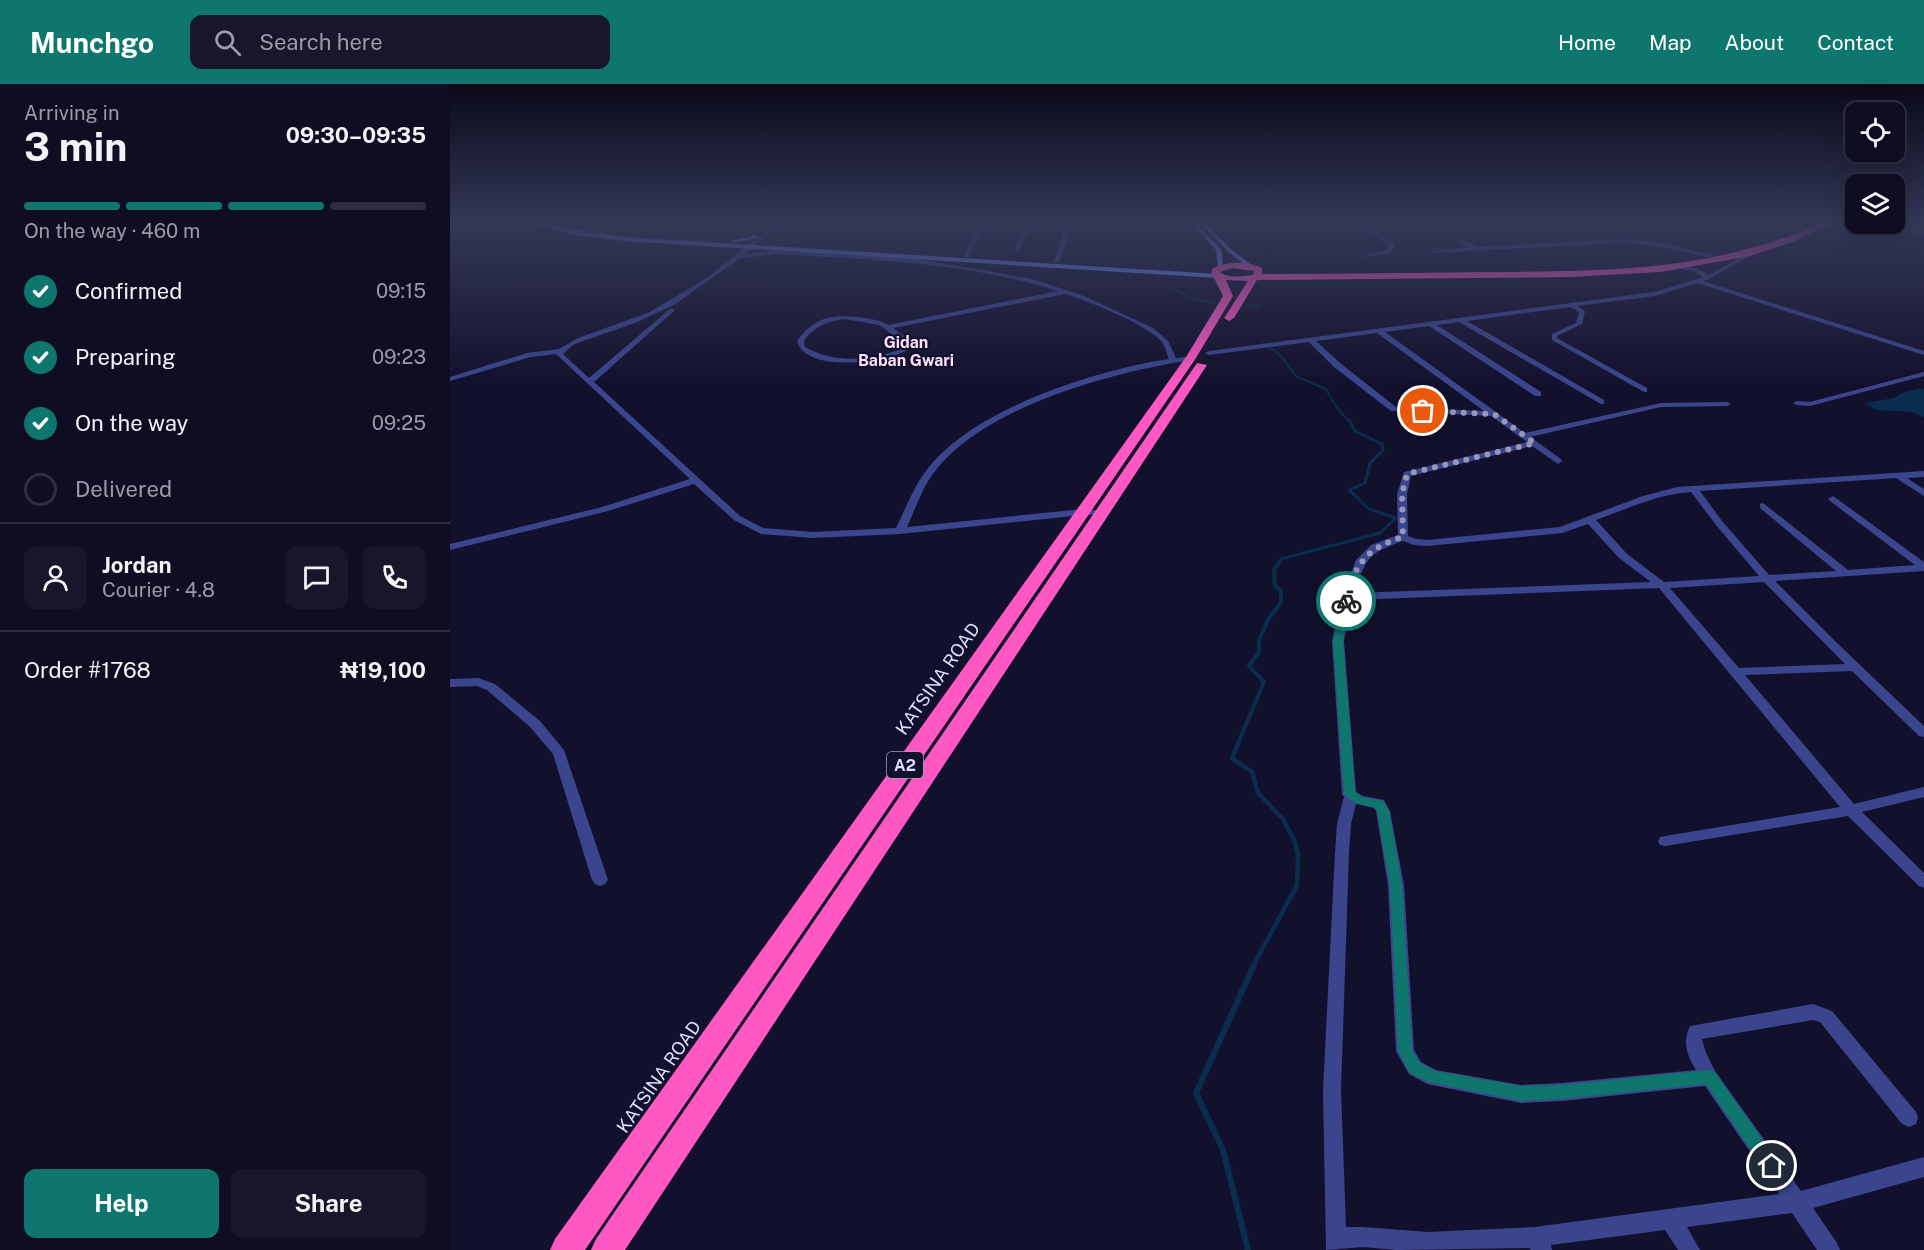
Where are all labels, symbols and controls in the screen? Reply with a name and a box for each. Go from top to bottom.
search box [190,15,610,69]
text: Munchgo [30,26,154,59]
icon: search [211,26,244,59]
text: Search here [259,29,383,55]
text: Home [1558,30,1616,55]
text: Map [1649,30,1692,55]
text: About [1725,30,1784,55]
text: Contact [1817,30,1894,55]
text: Arriving in [24,101,119,125]
map controls [1845,102,1905,234]
button: locate [1845,102,1905,162]
text: 09:30–09:35 [286,122,426,148]
text: 3 min [24,124,127,170]
button: layers [1845,174,1905,234]
text: On the way · 460 m [24,219,200,243]
icon: check [24,275,57,308]
text: Confirmed [75,278,182,304]
text: 09:15 [376,279,426,303]
district label: Gidan Baban Gwari [858,333,954,370]
icon: check [24,341,57,374]
text: Preparing [75,344,176,370]
text: 09:23 [372,345,426,369]
pin [1397,385,1448,436]
icon: bag [1406,394,1439,427]
icon: check [24,407,57,440]
text: On the way [75,410,188,436]
text: 09:25 [372,411,426,435]
text: Delivered [75,476,172,502]
button: person [24,546,87,609]
button: chat [285,546,348,609]
button: phone [363,546,426,609]
text: Jordan [102,552,171,578]
courier [1316,571,1376,631]
text: Courier · 4.8 [102,578,215,602]
icon: bike [1330,585,1363,618]
street label: KATSINA ROAD [891,619,984,739]
text: Order #1768 [24,657,151,683]
text: ₦19,100 [340,657,426,683]
road number: A2 [887,752,923,778]
street label: KATSINA ROAD [612,1017,705,1137]
pin [1746,1140,1797,1191]
icon: home [1755,1149,1788,1182]
button: Help [24,1169,219,1238]
button: Share [231,1169,426,1238]

